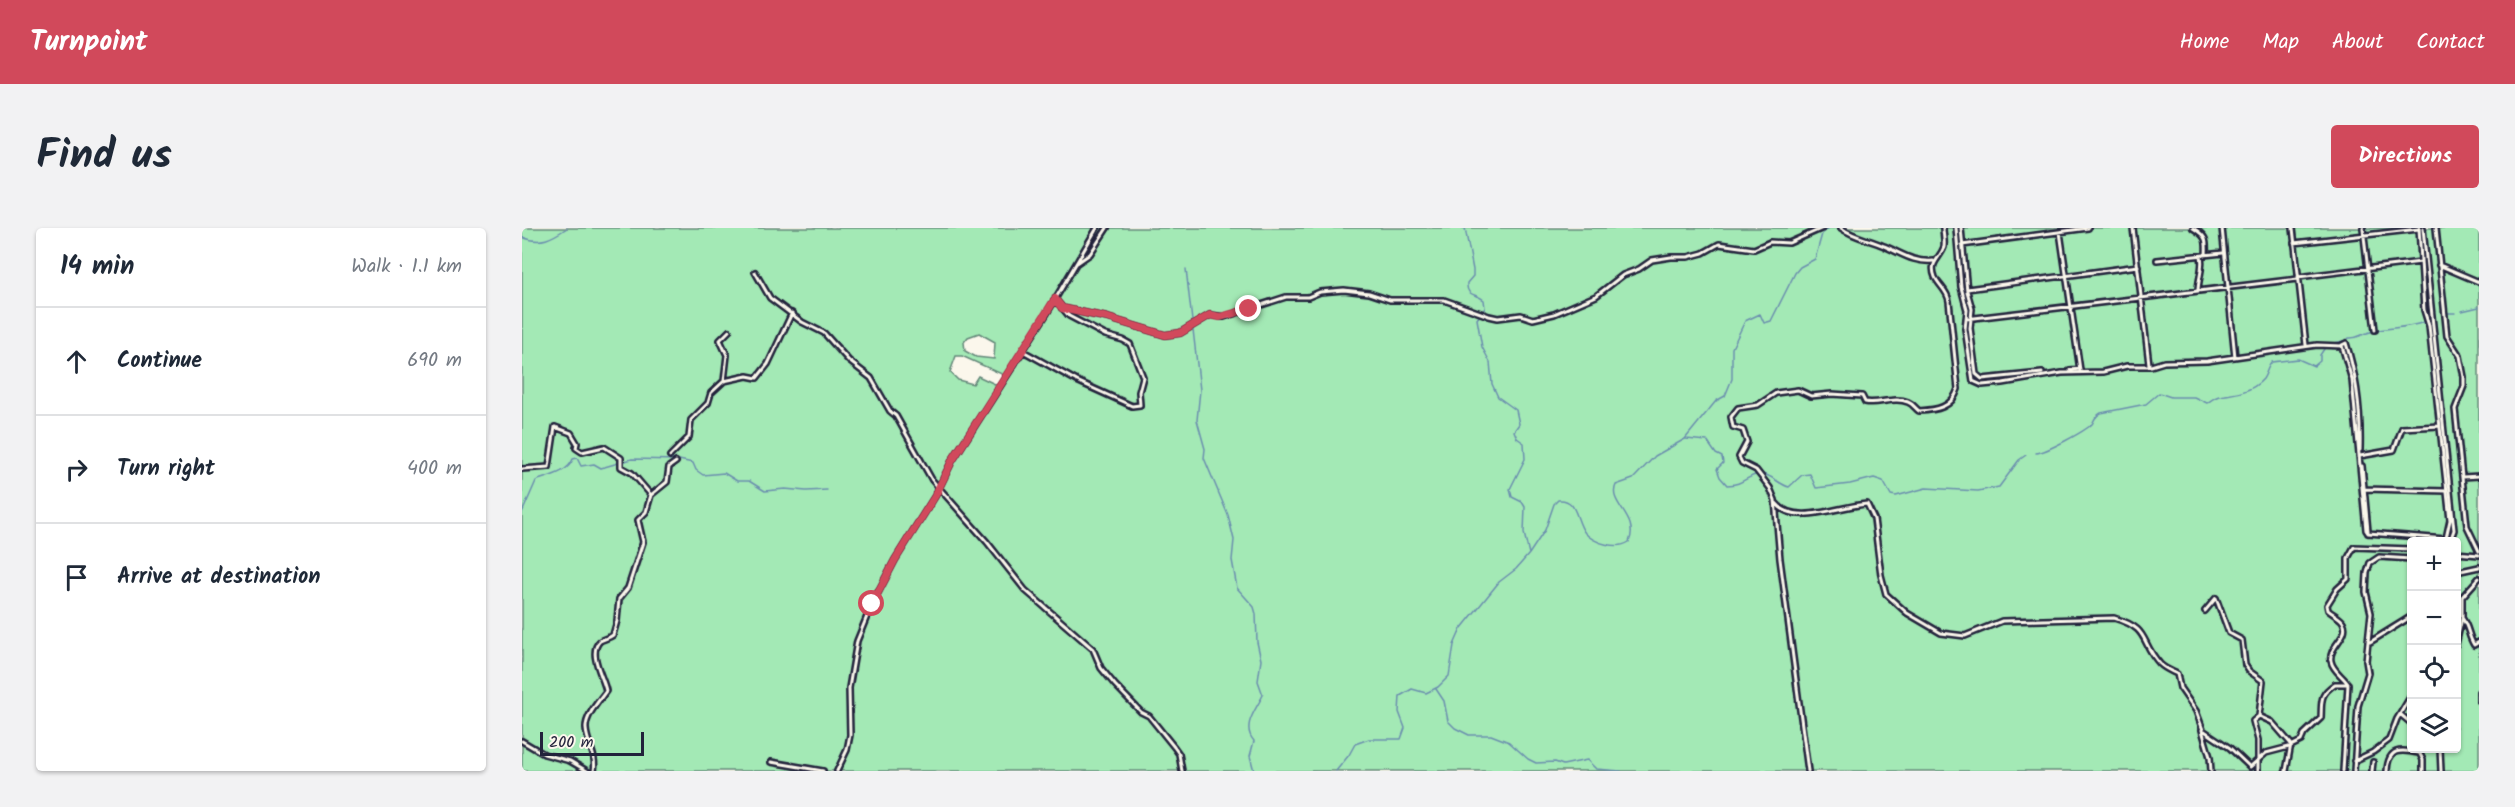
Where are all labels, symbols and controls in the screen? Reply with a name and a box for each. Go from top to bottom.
text: Turnpoint [30,20,148,65]
text: Home [2180,26,2229,59]
text: Map [2262,26,2299,59]
text: About [2332,26,2383,59]
text: Contact [2416,26,2485,59]
text: Find us [36,123,172,190]
button: Directions [2331,125,2479,188]
text: 14 min [60,246,135,288]
text: Walk · 1.1 km [351,251,462,283]
route end [1235,295,1261,321]
text: Continue [117,344,202,379]
icon: ahead [60,345,93,378]
text: 690 m [407,345,462,377]
text: Turn right [117,452,215,487]
icon: right [60,453,93,486]
text: 400 m [407,453,462,485]
map controls [2407,537,2461,753]
button: + [2407,537,2461,591]
text: Arrive at destination [117,560,320,595]
icon: arrive [60,561,93,594]
route start [858,590,884,616]
button: − [2407,591,2461,645]
button: locate [2407,645,2461,699]
button: layers [2407,699,2461,753]
scale bar [540,729,644,756]
text: 200 m [549,730,593,755]

